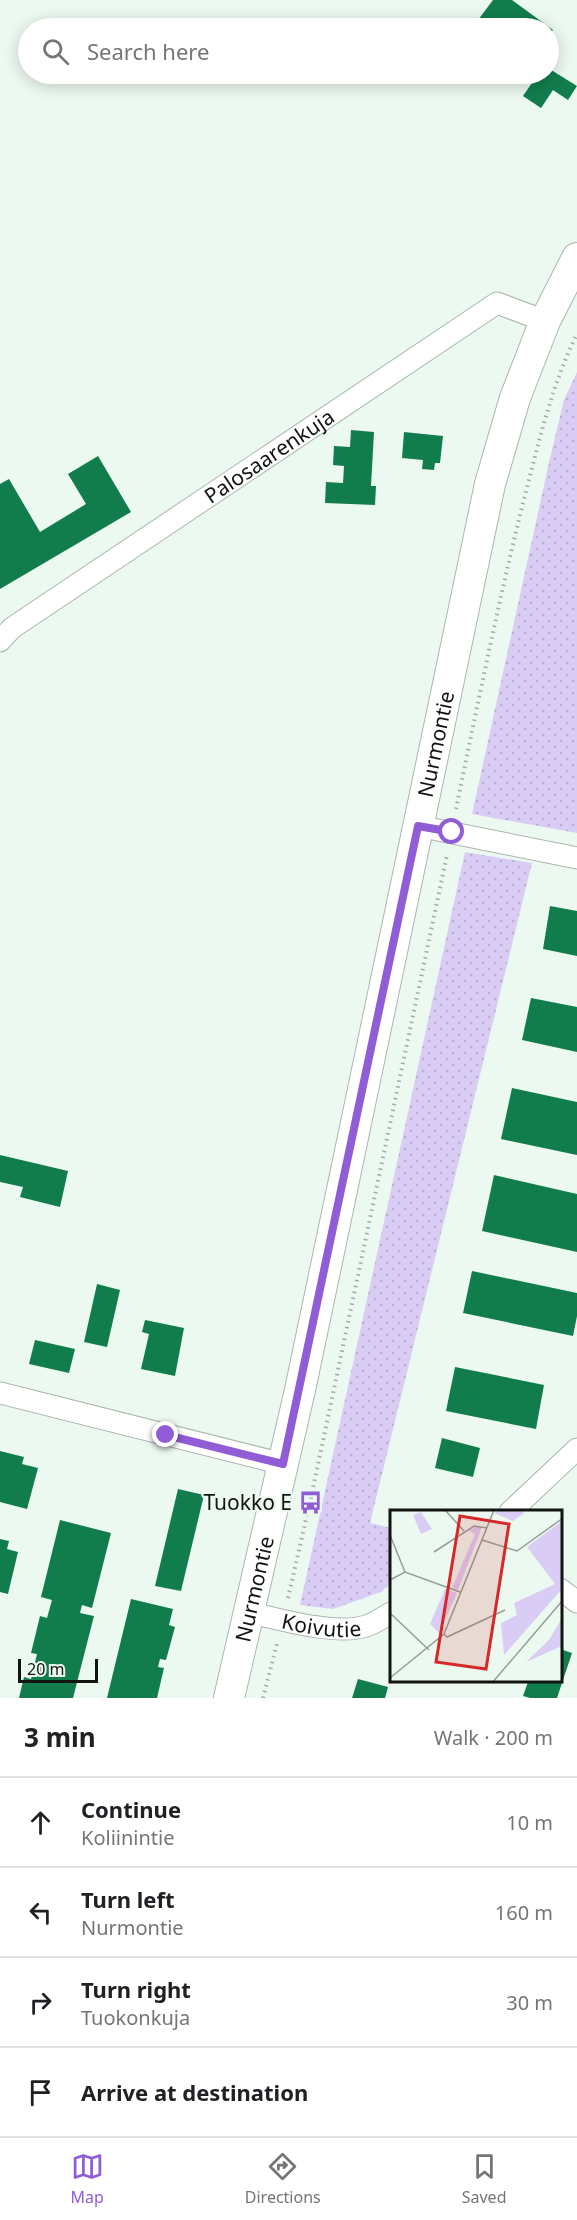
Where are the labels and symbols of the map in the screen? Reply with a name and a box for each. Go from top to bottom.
street label: Palosaarenkuja [199,402,339,509]
street label: Nurmontie [411,688,460,800]
route start [438,818,464,844]
route end [152,1421,178,1447]
place label: Tuokko E [203,1488,292,1516]
bus stop icon: Tuokko E [297,1489,323,1515]
inset map [390,1510,562,1683]
street label: Nurmontie [228,1533,280,1645]
street label: Koivutie [279,1607,363,1643]
scale bar [18,1656,98,1684]

